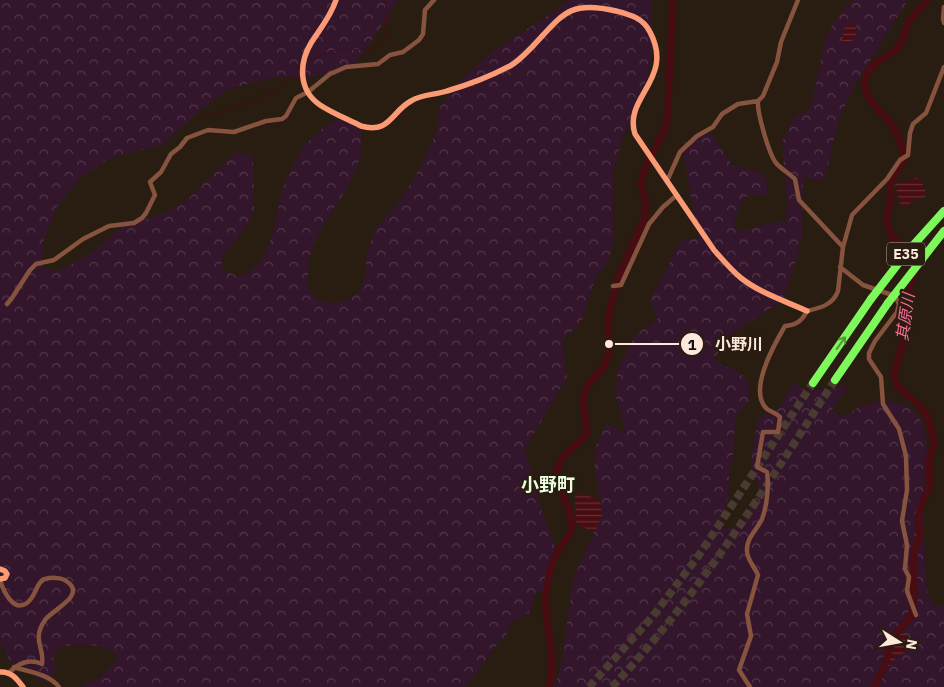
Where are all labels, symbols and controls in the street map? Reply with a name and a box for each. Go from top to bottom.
road number: E35 [887,242,925,266]
water label: 其原川 [892,290,919,342]
callout: 小野川 [680,329,773,360]
text: 小野川 [715,334,763,354]
text: 1 [687,335,697,354]
one-way arrow [836,336,846,350]
district label: 小野町 [521,473,575,496]
north arrow [874,617,924,667]
text: N [902,638,922,651]

